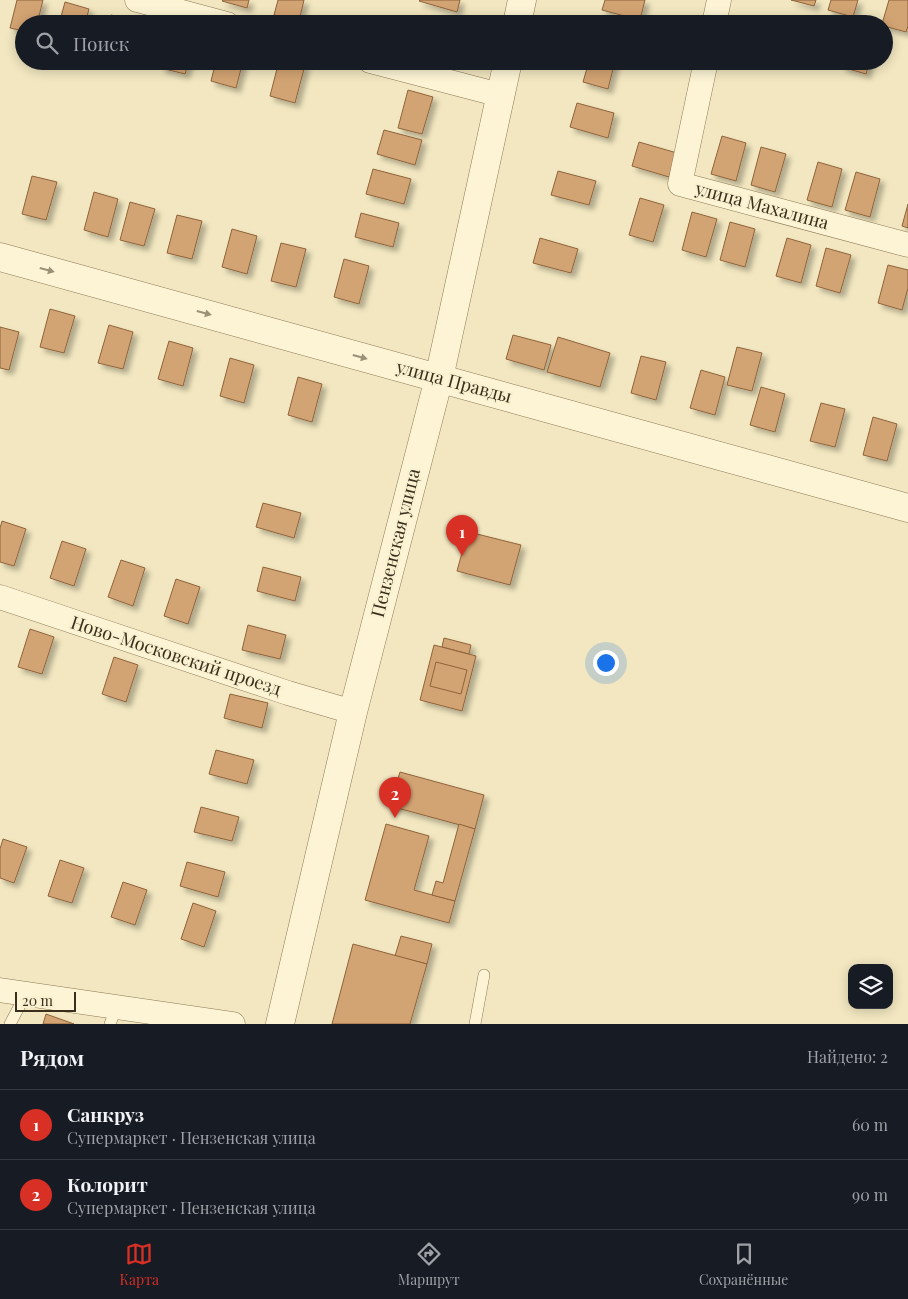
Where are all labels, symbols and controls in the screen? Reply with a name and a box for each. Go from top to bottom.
search box [15,15,893,70]
icon: search [33,29,61,57]
text: Поиск [73,30,129,56]
street label: улица Махалина [692,175,832,234]
one-way arrow [40,267,55,275]
one-way arrow [196,310,211,318]
one-way arrow [353,353,368,361]
street label: улица Правды [393,354,515,408]
street label: Пензенская улица [365,466,425,620]
pin: 1 [446,515,478,556]
street label: Ново-Московский проезд [68,610,285,701]
your location [593,650,619,676]
pin: 2 [379,777,411,818]
map controls [848,964,893,1009]
button: layers [848,964,893,1009]
scale bar [15,989,76,1012]
text: 20 m [22,991,53,1010]
text: Рядом [20,1043,84,1071]
text: Найдено: 2 [807,1046,888,1067]
text: Санкруз [67,1101,144,1127]
text: 1 [33,1114,39,1135]
text: 60 m [852,1114,888,1135]
text: Супермаркет · Пензенская улица [67,1127,316,1148]
text: Колорит [67,1171,148,1197]
text: 2 [32,1184,40,1205]
text: 90 m [852,1184,888,1205]
text: Супермаркет · Пензенская улица [67,1197,316,1218]
tab: Карта [120,1240,159,1289]
tab: Маршрут [398,1240,460,1289]
tab: Сохранённые [699,1240,788,1289]

